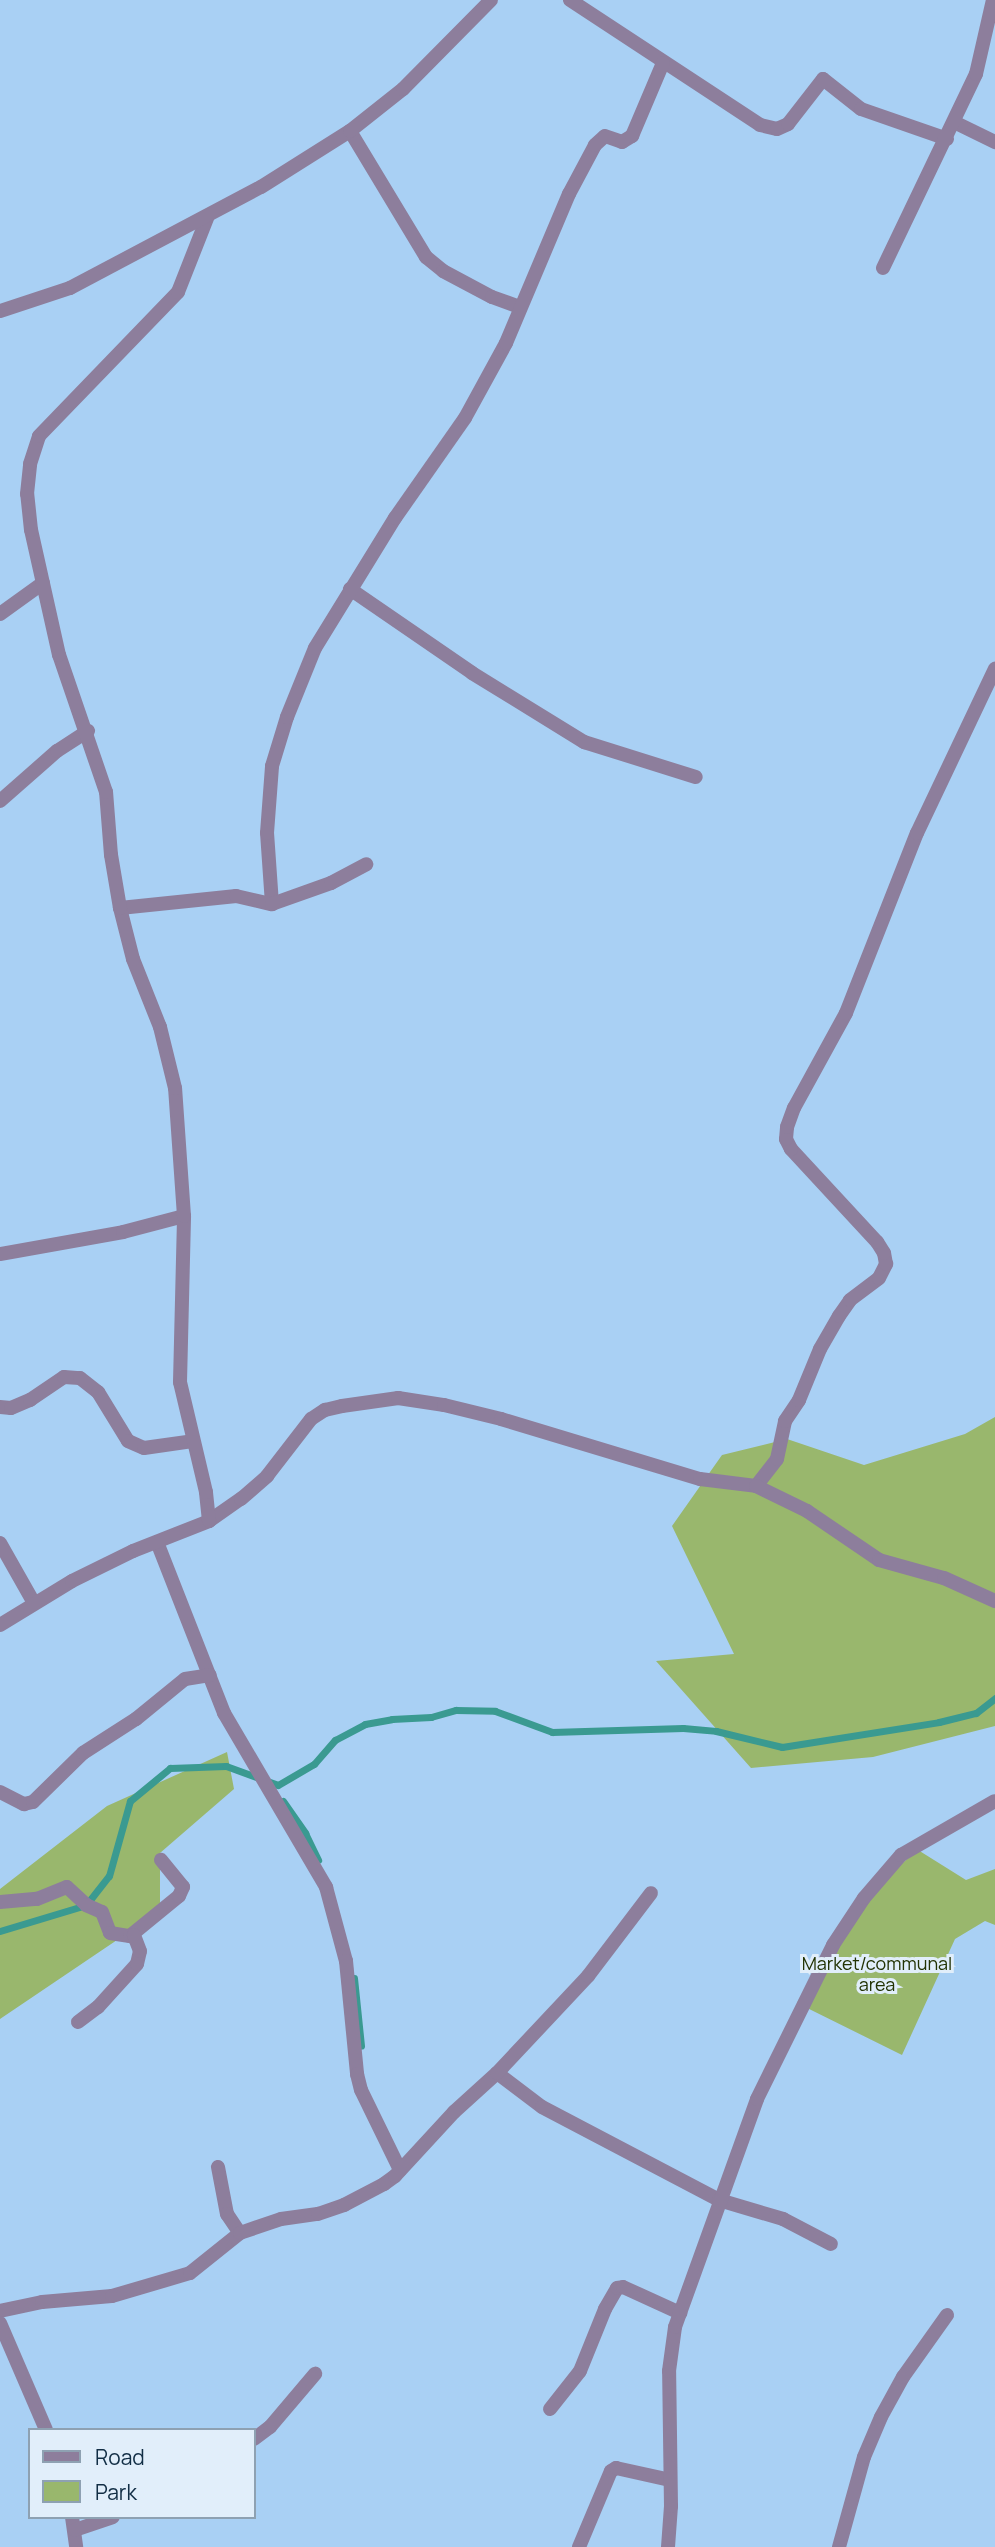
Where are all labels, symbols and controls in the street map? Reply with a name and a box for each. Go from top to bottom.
park label: Market/communal area [802,1953,952,1996]
legend [28,2428,256,2519]
text: Road [95,2443,145,2471]
text: Park [95,2478,137,2506]

